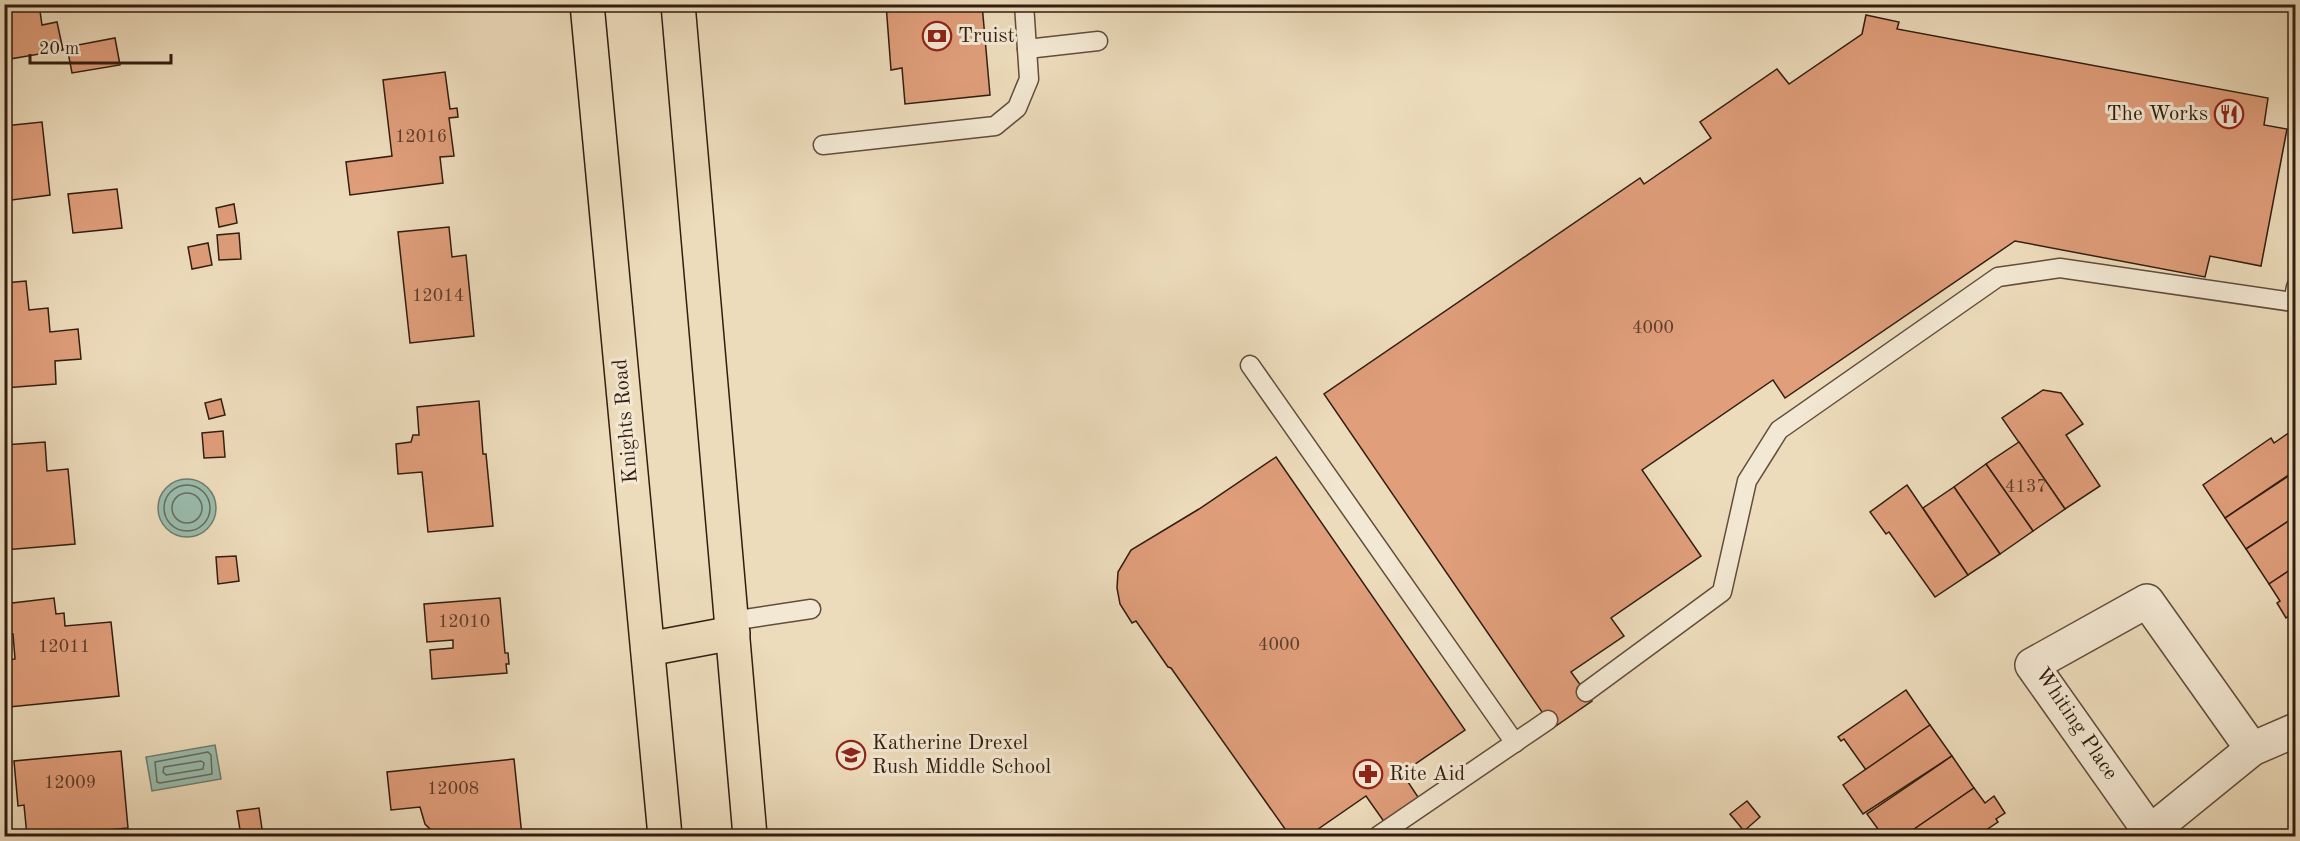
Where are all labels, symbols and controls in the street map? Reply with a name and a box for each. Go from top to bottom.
bank icon: Truist [921,20,953,52]
place label: Truist [958,26,1015,47]
scale bar [30,27,171,65]
text: 20 m [39,40,79,58]
restaurant icon: The Works [2213,98,2245,130]
place label: The Works [2107,104,2208,125]
house number: 12016 [395,128,447,146]
house number: 12014 [412,287,464,305]
house number: 4000 [1632,319,1674,337]
street label: Knights Road [610,358,642,484]
house number: 4137 [2005,478,2047,496]
house number: 12010 [438,613,490,631]
house number: 4000 [1258,636,1300,654]
house number: 12011 [38,638,90,656]
street label: Whiting Place [2031,664,2121,784]
place label: Katherine Drexel Rush Middle School [872,733,1052,778]
school or university icon: Katherine Drexel Rush Middle School [835,739,867,771]
pharmacy icon: Rite Aid [1352,758,1384,790]
place label: Rite Aid [1389,764,1465,785]
house number: 12009 [44,774,96,792]
house number: 12008 [427,780,479,798]

